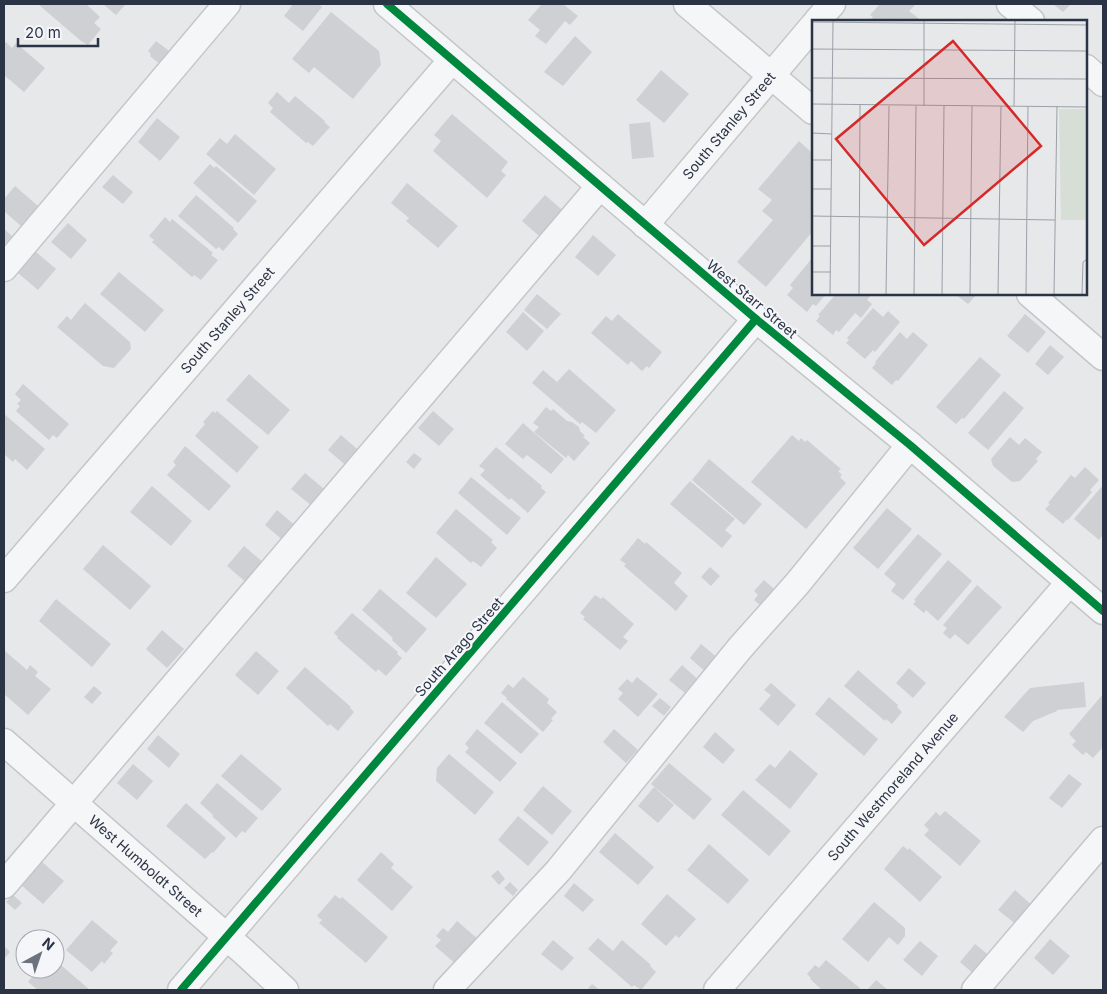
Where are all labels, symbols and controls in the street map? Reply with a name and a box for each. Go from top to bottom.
scale bar [18,15,98,47]
inset map [812,20,1087,295]
text: 20 m [25,23,61,42]
street label: South Stanley Street [678,68,779,182]
street label: West Starr Street [704,256,801,342]
street label: South Stanley Street [177,263,278,376]
street label: South Arago Street [411,593,507,700]
street label: South Westmoreland Avenue [824,708,961,864]
street label: West Humboldt Street [86,811,206,920]
north arrow [15,929,65,979]
text: N [39,934,58,954]

